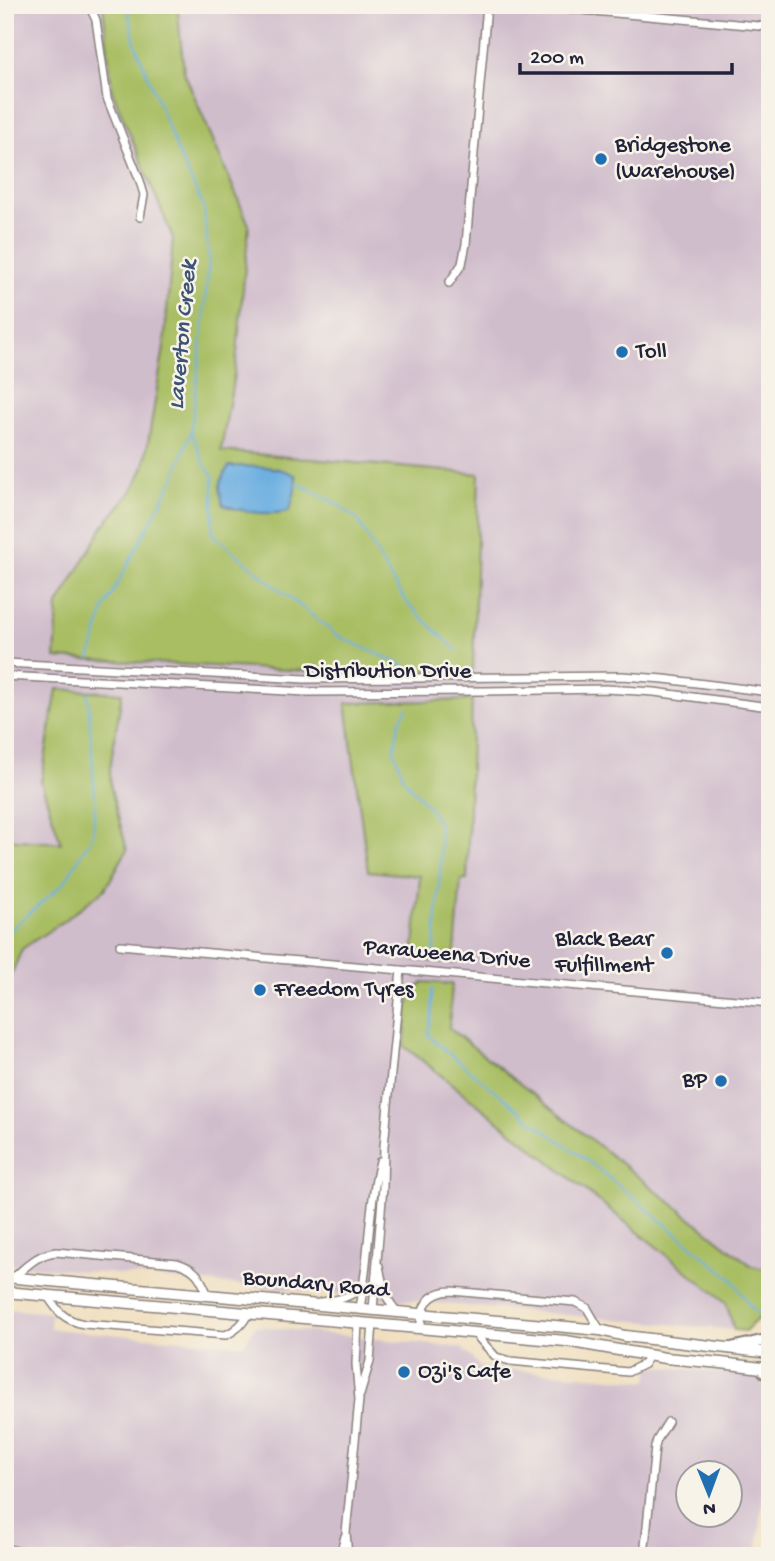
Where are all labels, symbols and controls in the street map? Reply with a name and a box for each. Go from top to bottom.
scale bar [520,32,731,76]
text: 200 m [530,47,584,72]
place label: Bridgestone (Warehouse) [614,133,736,186]
marker: Bridgestone (Warehouse) [593,151,609,167]
water label: Laverton Creek [163,257,205,411]
place label: Toll [634,339,667,366]
marker: Toll [614,344,630,360]
street label: Distribution Drive [303,659,472,686]
place label: Black Bear Fulfillment [554,927,655,980]
street label: Paraweena Drive [362,934,533,976]
marker: Black Bear Fulfillment [659,945,675,961]
place label: Freedom Tyres [273,977,414,1004]
marker: Freedom Tyres [252,982,268,998]
place label: BP [682,1068,707,1095]
marker: BP [713,1073,729,1089]
street label: Boundary Road [241,1265,392,1305]
place label: Ozi's Cafe [418,1359,512,1386]
marker: Ozi's Cafe [396,1364,412,1380]
north arrow [674,1460,744,1530]
text: N [703,1496,716,1519]

